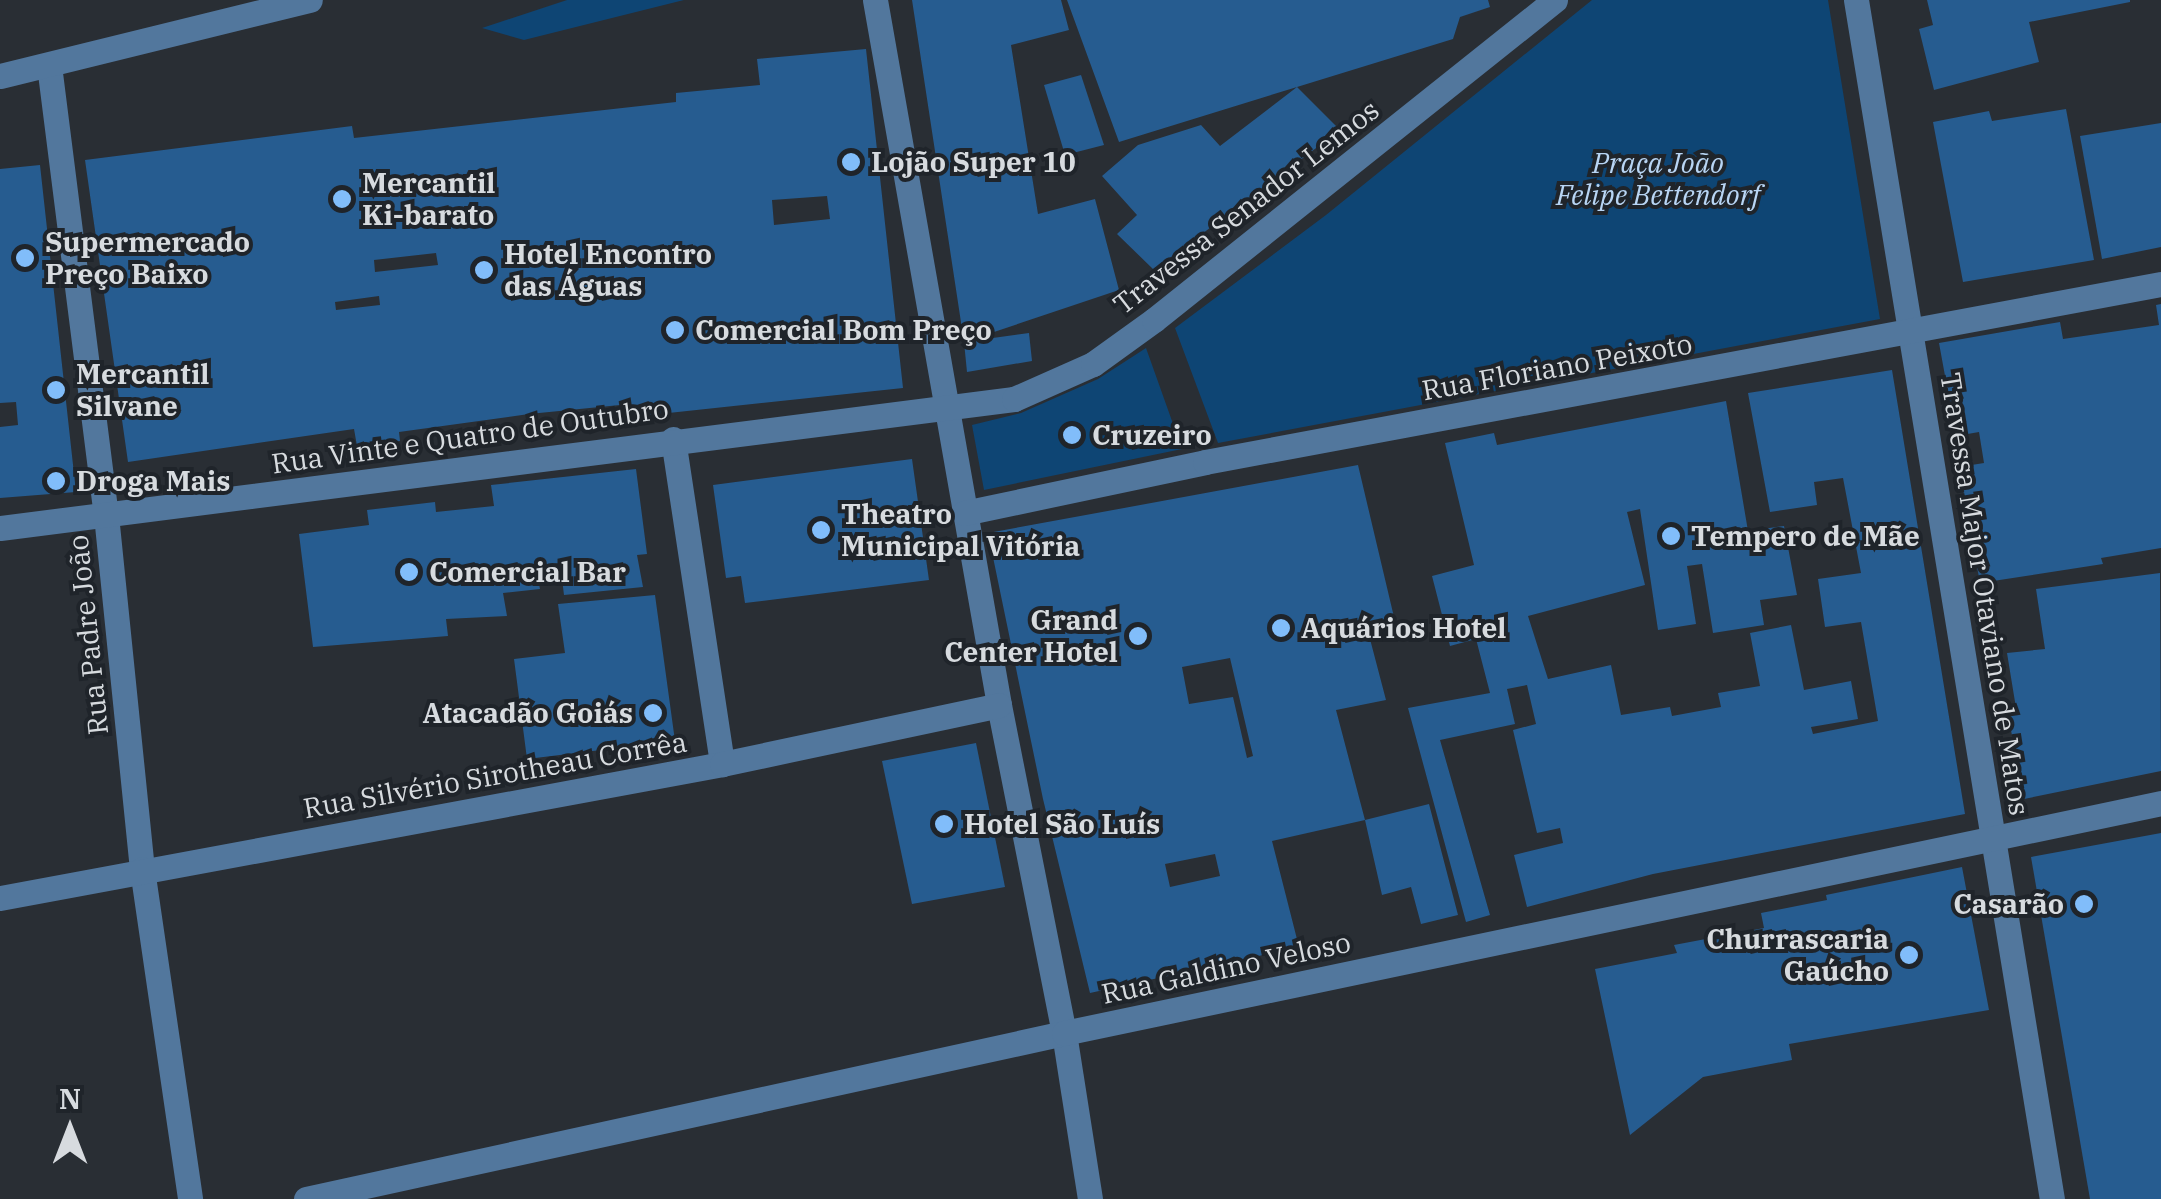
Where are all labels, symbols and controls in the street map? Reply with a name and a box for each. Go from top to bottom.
street label: Travessa Senador Lemos [1106,93,1386,321]
place label: Lojão Super 10 [871,145,1076,179]
park label: Praça João Felipe Bettendorf [1556,146,1760,212]
marker: Lojão Super 10 [840,151,862,173]
place label: Mercantil Ki-barato [362,166,495,232]
marker: Mercantil Ki-barato [331,188,353,210]
place label: Supermercado Preço Baixo [45,225,250,291]
place label: Hotel Encontro das Águas [504,237,712,303]
marker: Supermercado Preço Baixo [14,247,36,269]
marker: Hotel Encontro das Águas [473,259,495,281]
place label: Comercial Bom Preço [695,313,992,347]
marker: Comercial Bom Preço [664,319,686,341]
street label: Rua Floriano Peixoto [1419,327,1695,407]
place label: Mercantil Silvane [76,357,209,423]
street label: Travessa Major Otaviano de Matos [1933,370,2037,818]
marker: Mercantil Silvane [45,379,67,401]
street label: Rua Vinte e Quatro de Outubro [269,391,671,481]
place label: Cruzeiro [1092,418,1212,452]
marker: Cruzeiro [1061,424,1083,446]
place label: Droga Mais [76,464,230,498]
marker: Droga Mais [45,470,67,492]
place label: Theatro Municipal Vitória [841,497,1080,563]
marker: Theatro Municipal Vitória [810,519,832,541]
place label: Tempero de Mãe [1691,519,1920,553]
marker: Tempero de Mãe [1660,525,1682,547]
street label: Rua Padre João [61,533,115,737]
place label: Comercial Bar [429,555,626,589]
marker: Comercial Bar [398,561,420,583]
place label: Grand Center Hotel [944,603,1118,669]
place label: Aquários Hotel [1301,611,1506,645]
marker: Aquários Hotel [1270,617,1292,639]
marker: Grand Center Hotel [1127,625,1149,647]
place label: Atacadão Goiás [422,696,633,730]
marker: Atacadão Goiás [642,702,664,724]
street label: Rua Silvério Sirotheau Corrêa [301,725,689,825]
place label: Hotel São Luís [964,807,1160,841]
marker: Hotel São Luís [933,813,955,835]
place label: Casarão [1953,887,2064,921]
marker: Casarão [2073,893,2095,915]
place label: Churrascaria Gaúcho [1706,922,1889,988]
street label: Rua Galdino Veloso [1098,925,1354,1011]
marker: Churrascaria Gaúcho [1898,944,1920,966]
north arrow [20,1079,120,1179]
text: N [59,1080,81,1117]

